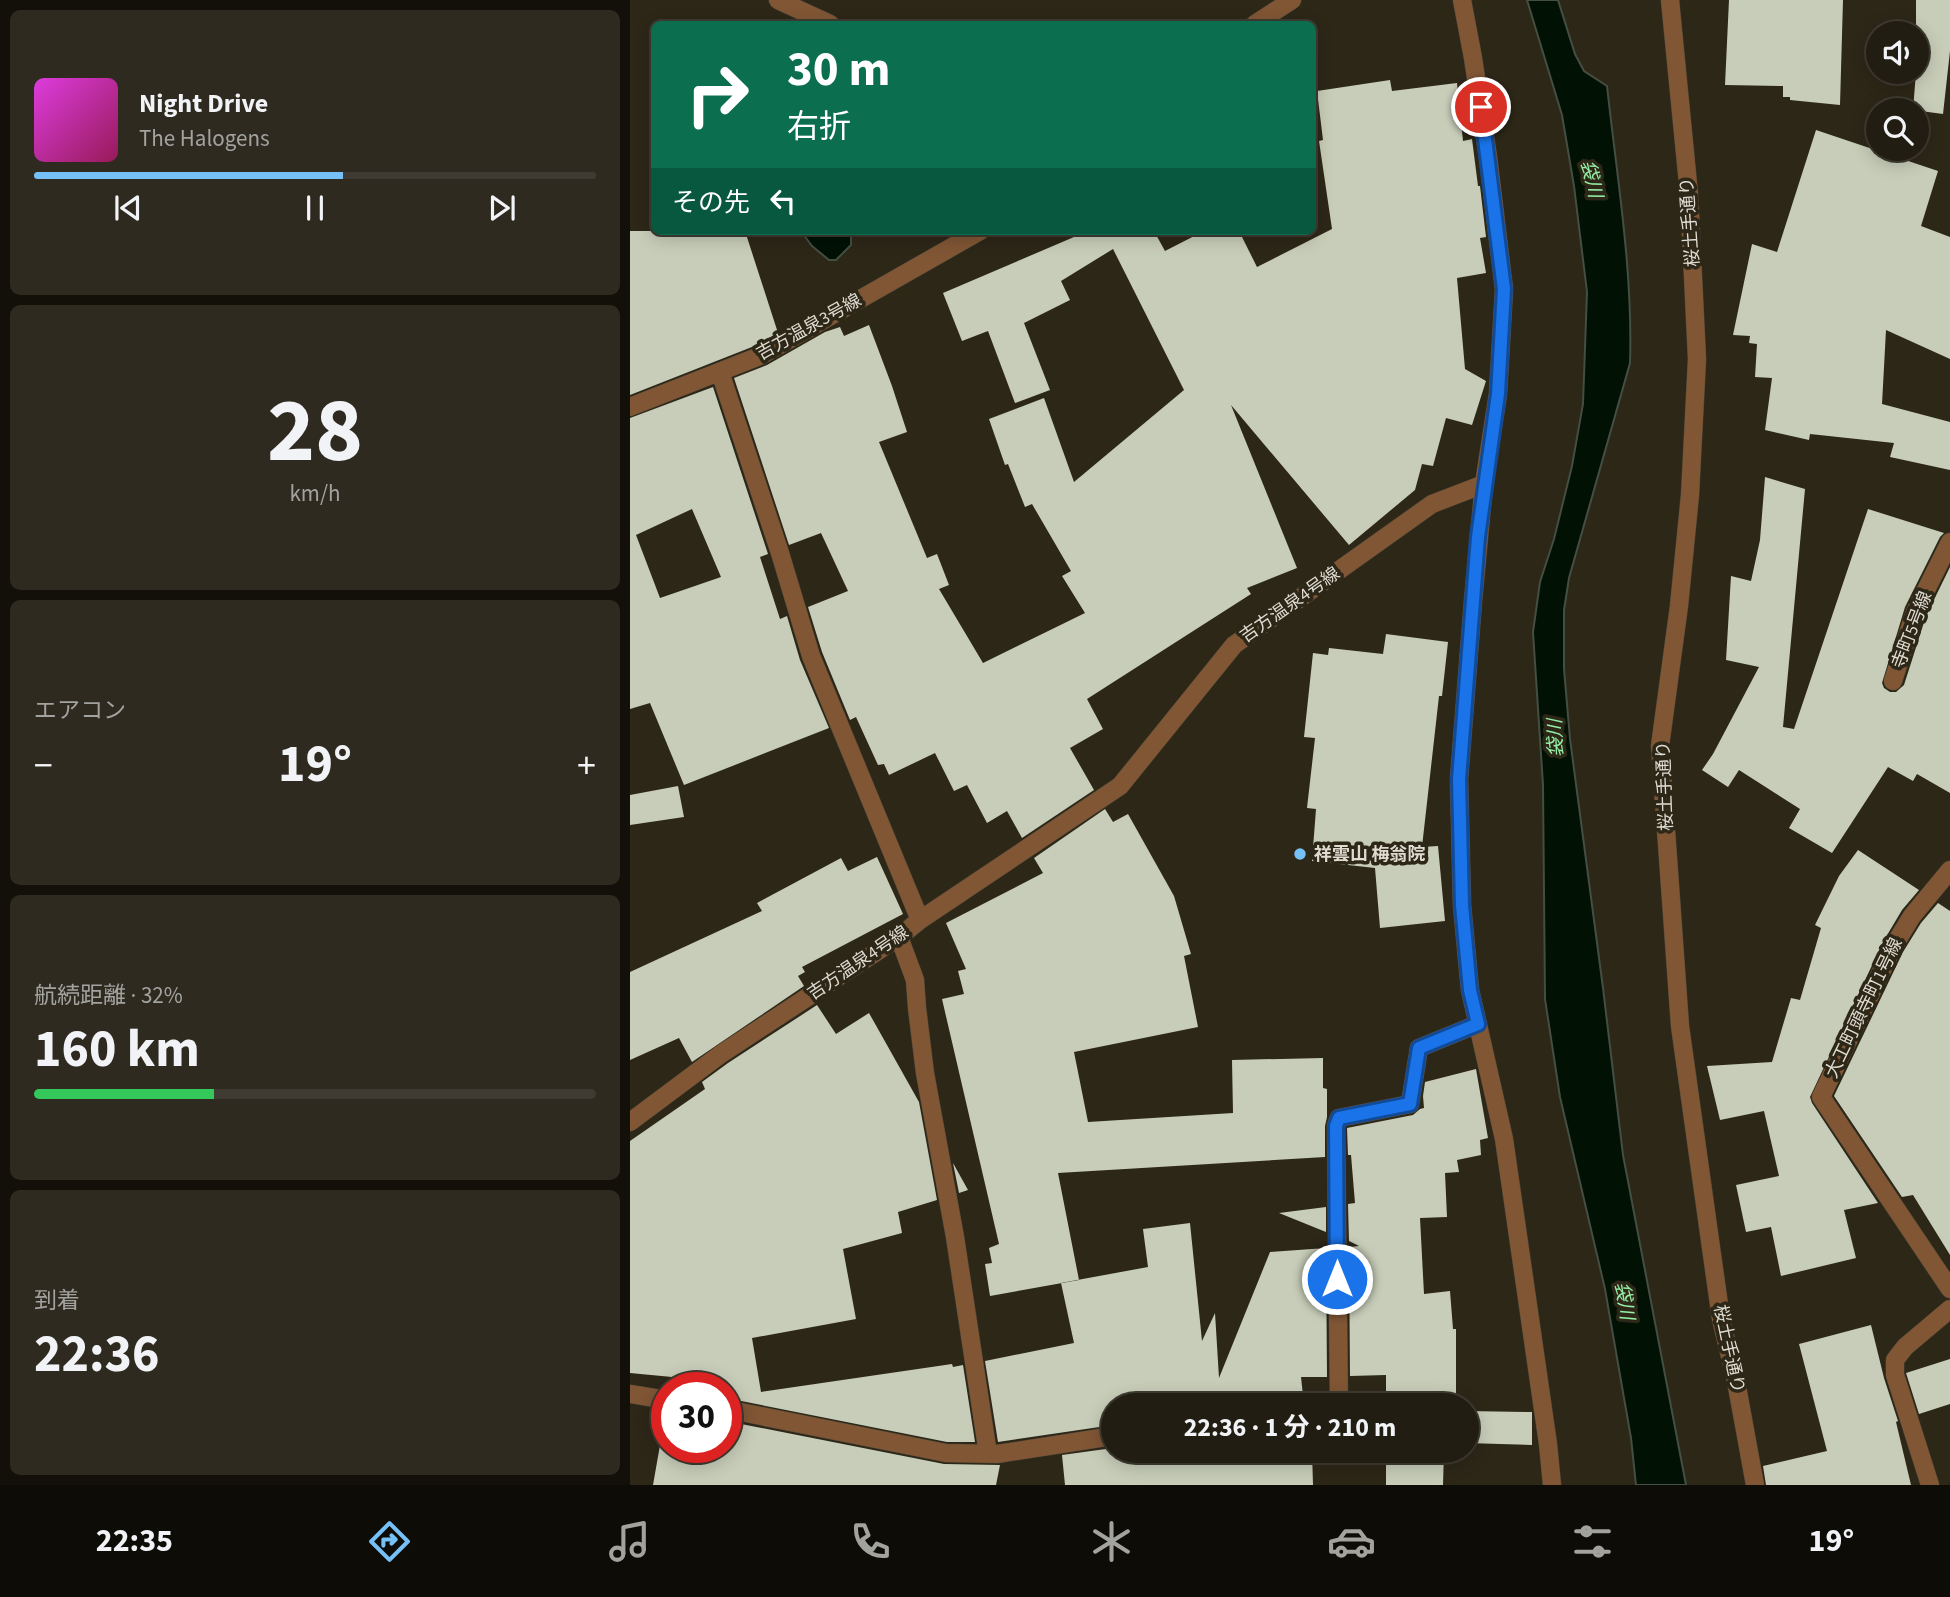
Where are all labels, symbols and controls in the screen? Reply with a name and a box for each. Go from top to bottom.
map controls [1866,21,1929,161]
button: sound [1866,21,1929,84]
text: 30 m [787,35,891,105]
icon: right [672,49,763,140]
pin [1451,77,1511,137]
text: Night Drive [139,85,268,122]
icon: arrive [1462,88,1500,126]
button: search [1866,98,1929,161]
text: 右折 [787,104,851,150]
text: The Halogens [139,122,270,155]
water label: 袋川 [1574,157,1609,202]
street label: 桜土手通り [1674,176,1706,268]
icon: left [764,182,802,220]
text: その先 [672,184,750,221]
icon: previous [109,189,147,227]
icon: pause [296,189,334,227]
icon: next [483,189,521,227]
street label: 吉方温泉3号線 [752,288,866,366]
text: 28 [267,367,363,496]
text: km/h [289,477,341,510]
street label: 吉方温泉4号線 [1235,561,1345,649]
street label: 寺町5号線 [1886,588,1938,672]
text: エアコン [34,694,126,727]
water label: 袋川 [1542,717,1570,757]
text: 19° [278,728,352,802]
text: − [34,739,53,793]
text: + [577,739,596,793]
street label: 桜土手通り [1651,741,1679,831]
place label: 祥雲山 梅翁院 [1314,842,1426,867]
marker: 祥雲山 梅翁院 [1292,846,1308,862]
street label: 吉方温泉4号線 [803,920,913,1006]
street label: 大工町頭寺町1号線 [1819,934,1909,1082]
text: 航続距離 · 32% [34,979,183,1012]
text: 160 km [34,1013,200,1087]
position arrow [1300,1242,1374,1316]
water label: 袋川 [1608,1280,1641,1324]
text: 到着 [34,1284,80,1317]
street label: 桜土手通り [1707,1302,1751,1396]
text: 22:36 [34,1318,159,1392]
speed limit sign: 30 [651,1372,742,1463]
text: 22:36 · 1 分 · 210 m [1184,1409,1396,1446]
icon: directions [365,1517,414,1566]
icon: music [605,1517,654,1566]
icon: phone [846,1517,895,1566]
icon: climate [1087,1517,1136,1566]
icon: car [1327,1517,1376,1566]
icon: filters [1568,1517,1617,1566]
text: 22:35 [96,1518,173,1564]
text: 19° [1809,1518,1854,1564]

